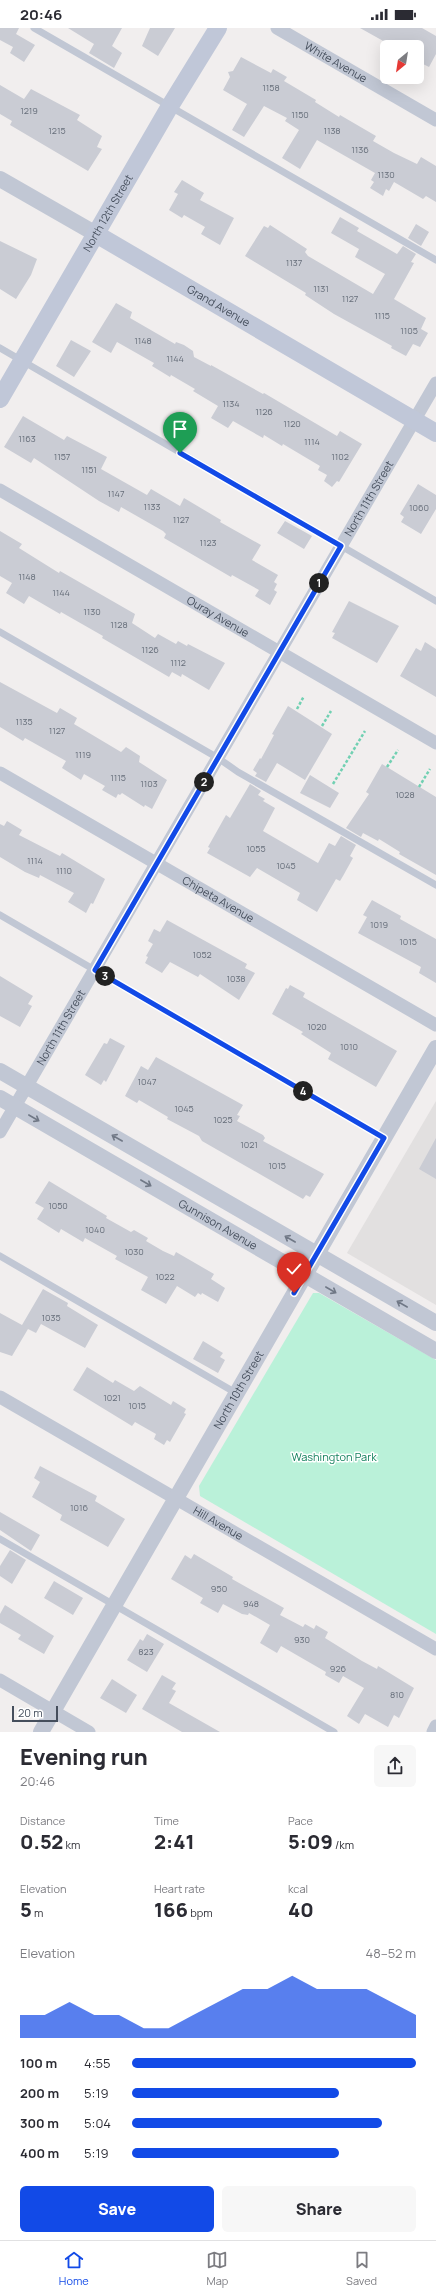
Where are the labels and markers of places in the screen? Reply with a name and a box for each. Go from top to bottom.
pin [163,412,197,453]
pin: 1 [309,573,329,593]
pin: 2 [194,772,214,792]
pin: 3 [95,966,115,986]
pin: 4 [293,1081,313,1101]
pin [277,1252,311,1293]

